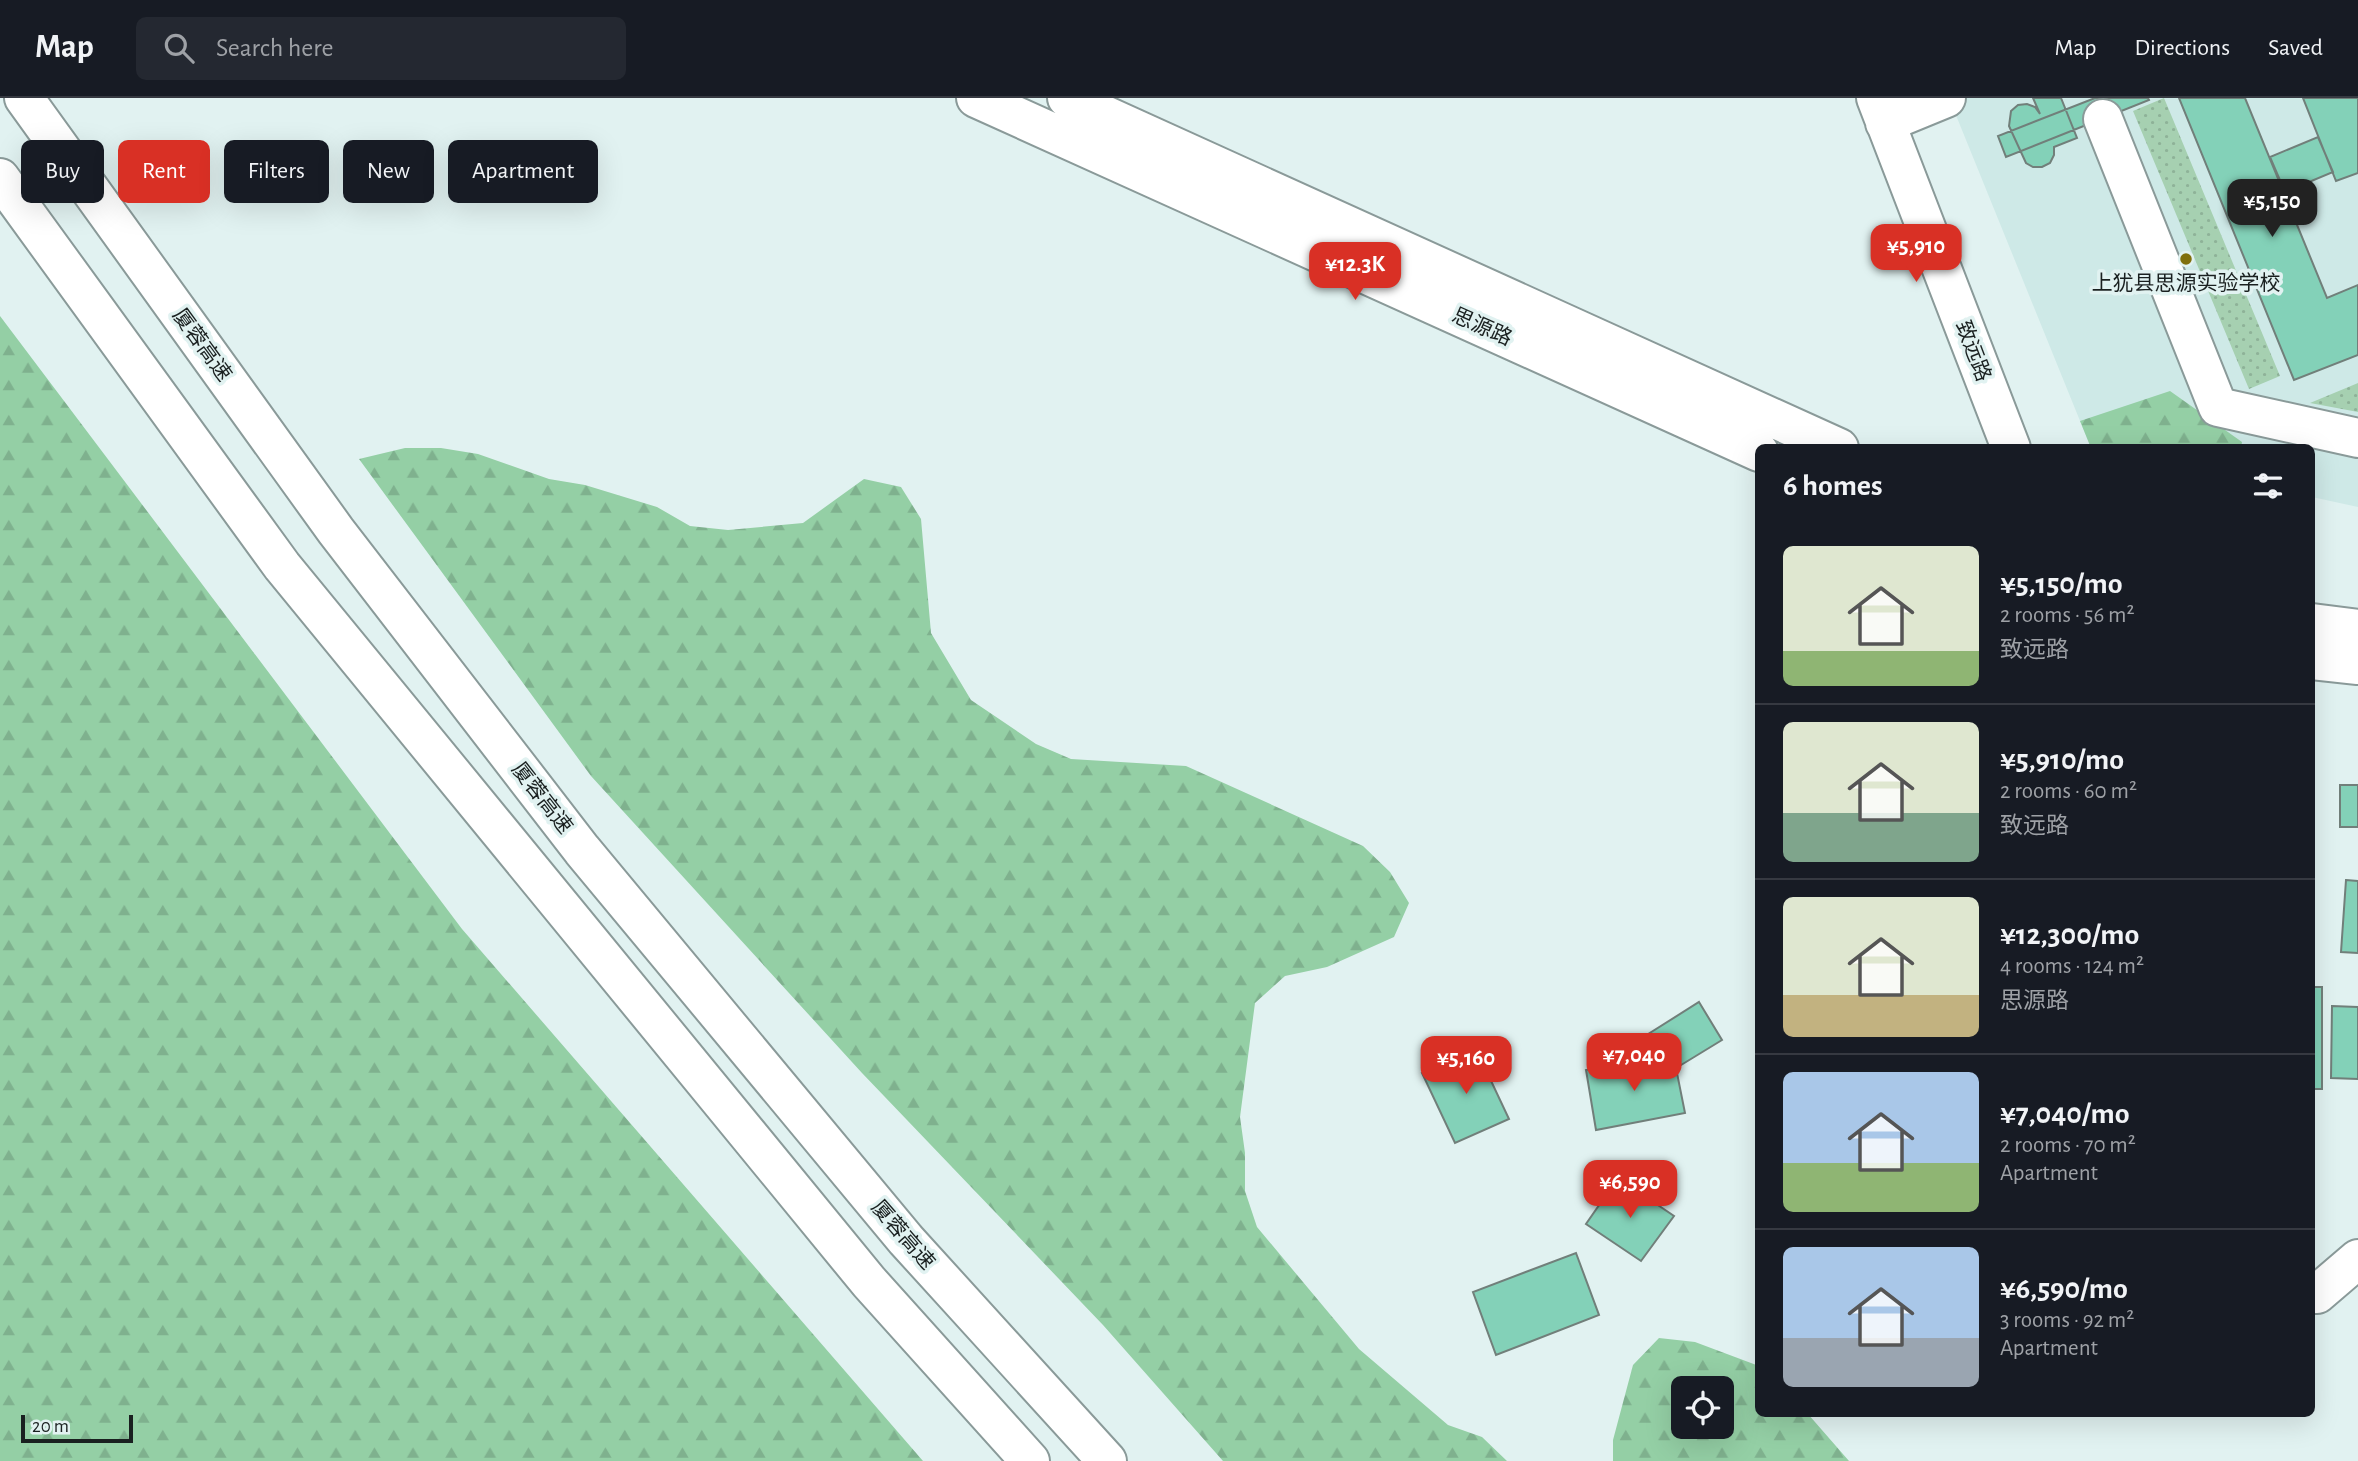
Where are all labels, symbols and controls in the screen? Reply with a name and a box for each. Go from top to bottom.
search box [136,17,626,80]
icon: search [160,29,198,67]
text: Map [35,31,94,64]
text: Search here [216,35,334,61]
text: Map [2054,36,2096,60]
text: Directions [2134,36,2230,60]
text: Saved [2268,36,2323,60]
chip: Buy [21,140,104,203]
chip: Rent [118,140,210,203]
chip: Filters [224,140,329,203]
chip: New [343,140,434,203]
chip: Apartment [448,140,598,203]
pin: ¥5,150 [2215,180,2329,239]
text: ¥5,150 [2243,190,2301,213]
pin: ¥5,910 [1859,225,1973,284]
text: ¥5,910 [1887,235,1945,258]
pin: ¥12.3K [1298,242,1412,302]
marker: 上犹县思源实验学校 [2178,251,2194,267]
text: ¥12.3K [1325,253,1385,276]
place label: 上犹县思源实验学校 [2092,272,2281,294]
street label: 厦蓉高速 [169,304,236,385]
street label: 思源路 [1449,304,1515,349]
street label: 致远路 [1952,317,1995,384]
icon: filters [2249,467,2287,505]
text: 6 homes [1783,471,1883,501]
text: ¥5,150/mo [2000,569,2123,599]
icon: home [1839,574,1923,658]
text: 2 rooms · 56 m² [2000,604,2134,627]
text: 致远路 [2000,639,2069,662]
text: ¥5,910/mo [2000,745,2124,775]
icon: home [1839,750,1923,834]
street label: 厦蓉高速 [508,758,577,838]
text: 2 rooms · 60 m² [2000,780,2137,803]
text: 致远路 [2000,815,2069,838]
text: ¥12,300/mo [2000,920,2139,950]
icon: home [1839,925,1923,1009]
text: 4 rooms · 124 m² [2000,955,2144,978]
text: 思源路 [2000,990,2069,1013]
pin: ¥7,040 [1577,1034,1691,1093]
pin: ¥5,160 [1409,1037,1523,1096]
text: ¥7,040 [1603,1044,1665,1067]
text: ¥5,160 [1437,1047,1495,1070]
text: ¥7,040/mo [2000,1099,2130,1129]
icon: home [1839,1100,1923,1184]
text: 2 rooms · 70 m² [2000,1134,2136,1157]
pin: ¥6,590 [1573,1160,1687,1220]
text: Apartment [2000,1162,2098,1185]
text: ¥6,590 [1599,1171,1661,1194]
street label: 厦蓉高速 [868,1196,939,1274]
text: ¥6,590/mo [2000,1274,2128,1304]
icon: home [1839,1275,1923,1359]
text: 3 rooms · 92 m² [2000,1309,2134,1332]
text: Apartment [2000,1337,2098,1360]
map controls [1671,1376,1734,1439]
button: locate [1671,1376,1734,1439]
scale bar [21,1412,133,1444]
text: 20 m [32,1417,69,1436]

